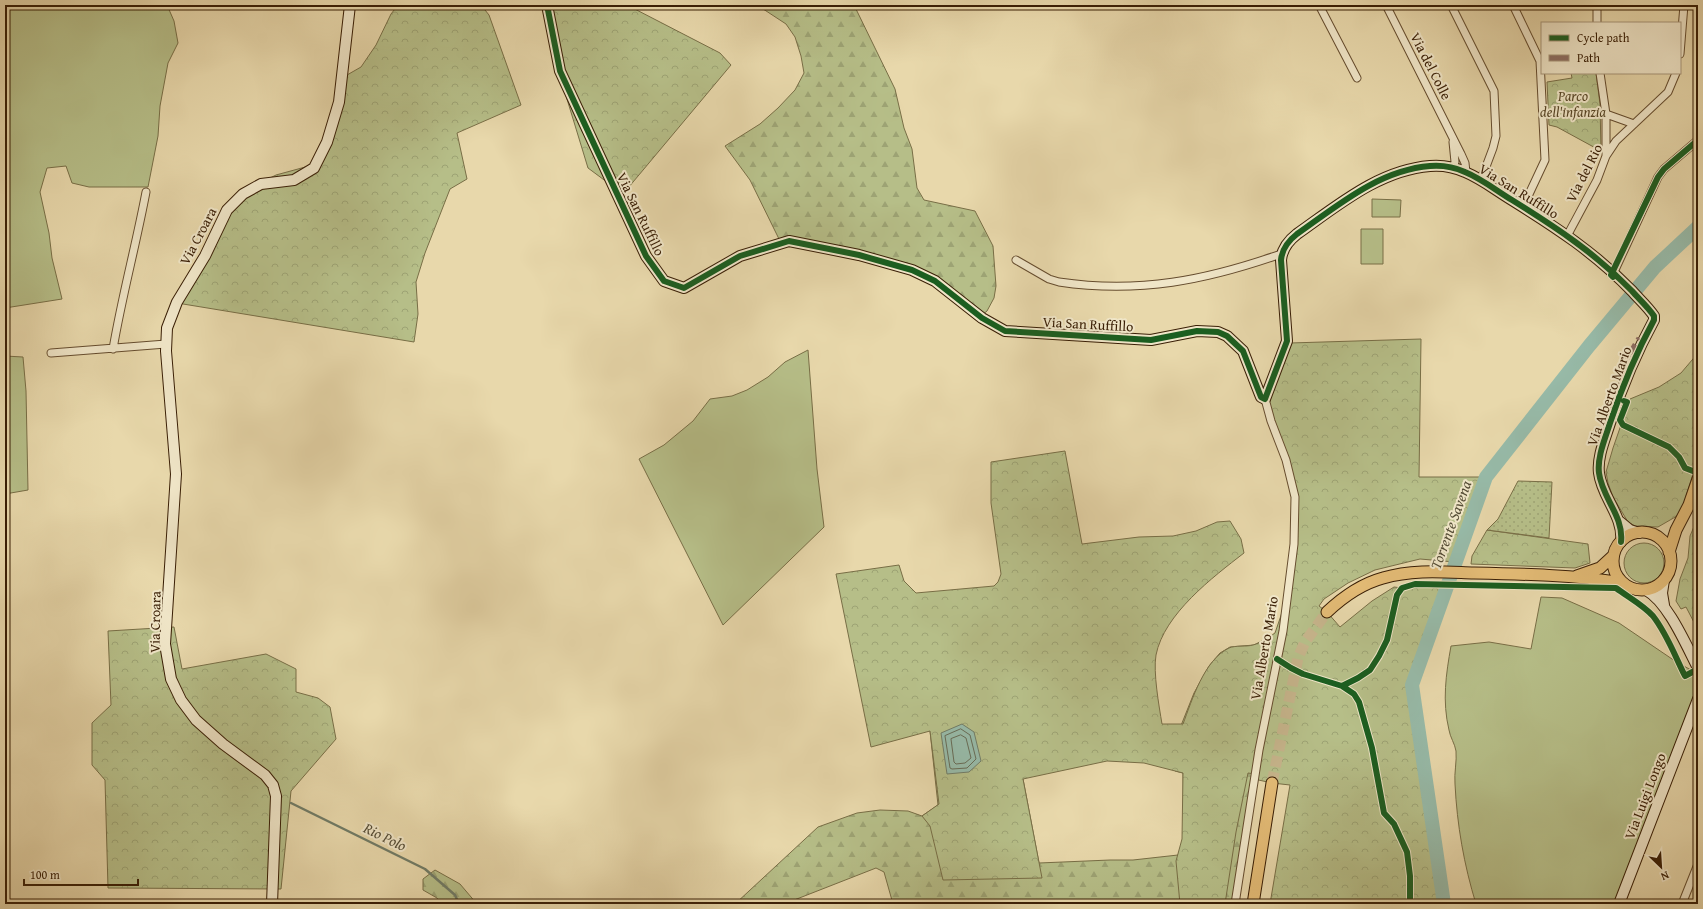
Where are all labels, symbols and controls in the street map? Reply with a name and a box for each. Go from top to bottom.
legend [1541,22,1681,74]
street label: Via del Colle [1406,29,1457,103]
text: Cycle path [1577,29,1630,46]
text: Path [1577,49,1600,66]
park label: Parco dell'infanzia [1540,86,1606,122]
street label: Via del Rio [1561,140,1607,206]
street label: Via San Ruffillo [1475,158,1563,224]
street label: Via San Ruffillo [612,169,670,259]
street label: Via Croara [175,204,222,268]
street label: Via San Ruffillo [1042,312,1134,336]
street label: Via Alberto Mario [1582,343,1636,449]
water label: Torrente Savena [1425,478,1476,572]
street label: Via Croara [144,590,166,653]
street label: Via Alberto Mario [1245,595,1283,701]
street label: Via Luigi Longo [1619,750,1671,842]
water label: Rio Polo [359,817,411,856]
north arrow [1641,847,1681,887]
scale bar [24,861,138,887]
text: 100 m [30,866,60,883]
text: N [1658,867,1672,885]

